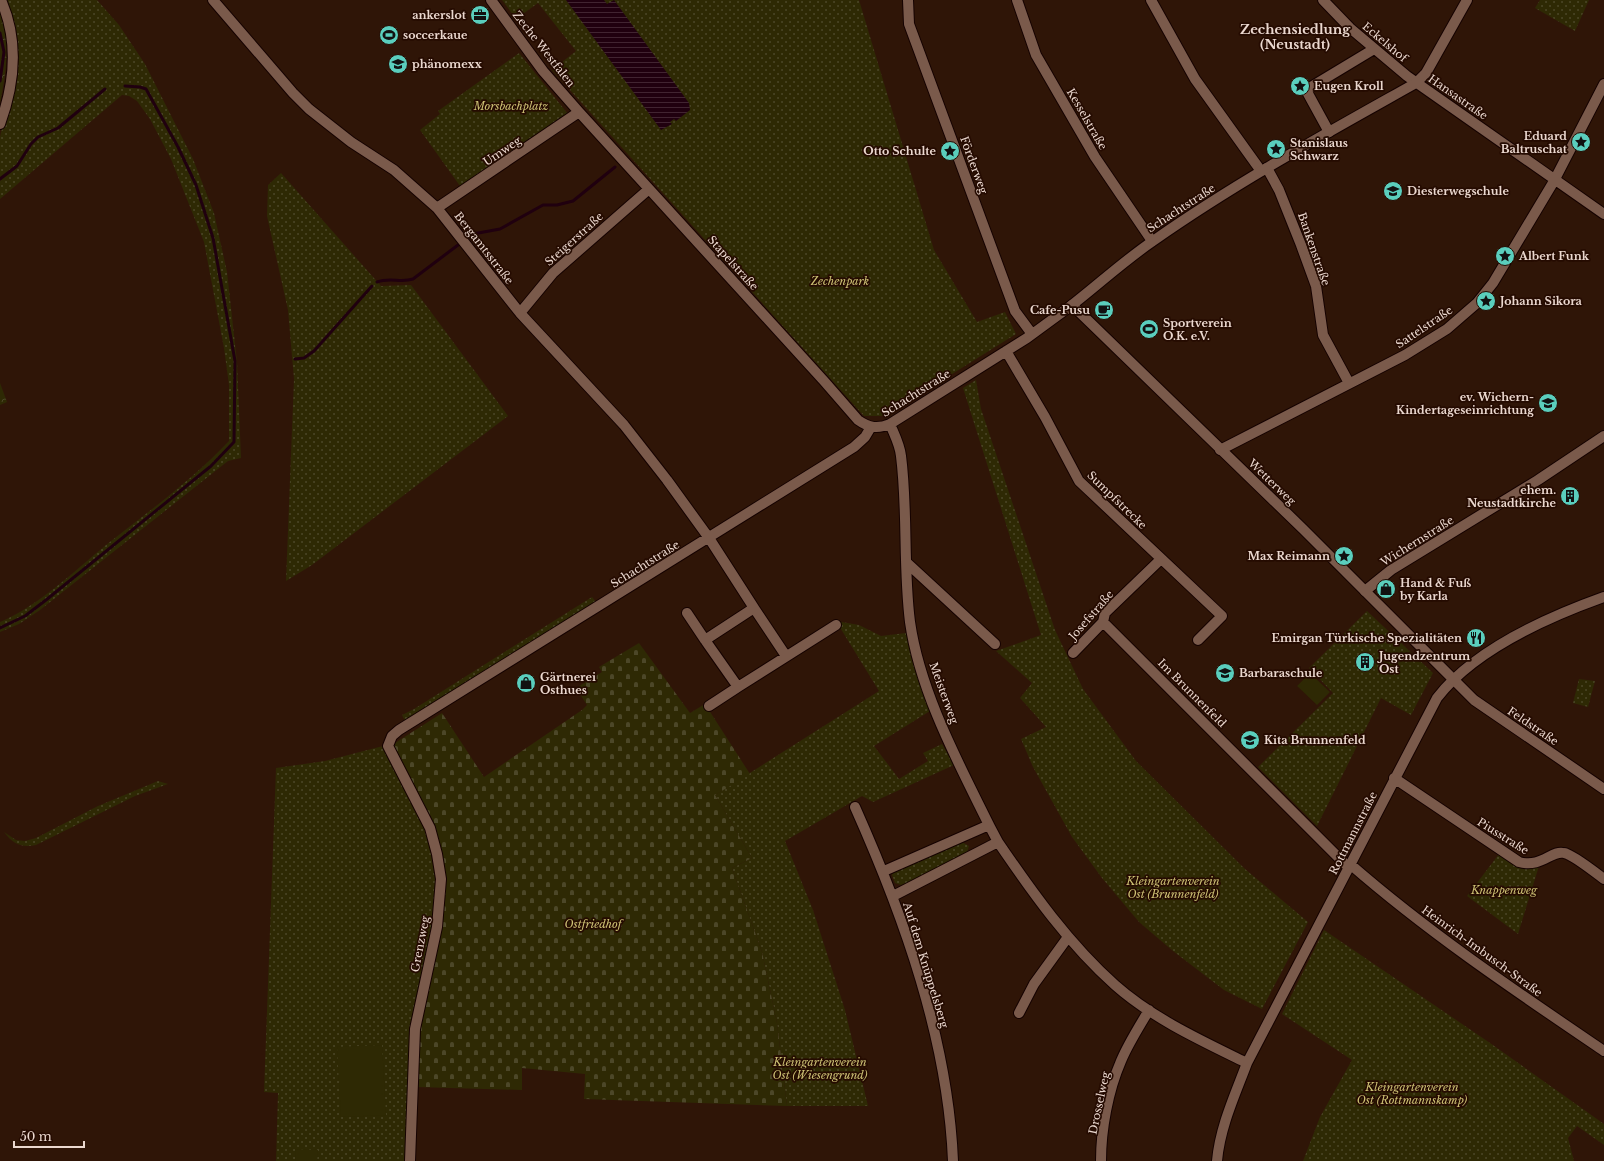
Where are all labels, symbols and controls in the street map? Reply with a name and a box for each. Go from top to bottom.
office icon: ankerslot [469,4,491,26]
place label: ankerslot [412,8,467,22]
street label: Zeche Westfalen [510,8,578,90]
street label: Eckelshof [1360,19,1411,66]
district label: Zechensiedlung (Neustadt) [1240,21,1351,53]
sports icon: soccerkaue [378,24,400,46]
place label: soccerkaue [403,28,468,42]
school or university icon: phänomexx [387,53,409,75]
place label: phänomexx [412,57,483,71]
street label: Hansastraße [1426,71,1490,123]
place icon: Eugen Kroll [1289,75,1311,97]
place label: Eugen Kroll [1314,79,1384,93]
street label: Kesselstraße [1064,86,1110,152]
park label: Morsbachplatz [473,99,549,113]
place label: Eduard Baltruschat [1501,129,1568,156]
place icon: Eduard Baltruschat [1570,131,1592,153]
street label: Umweg [480,133,524,169]
street label: Förderweg [957,134,991,196]
place label: Stanislaus Schwarz [1290,136,1348,163]
place icon: Stanislaus Schwarz [1265,138,1287,160]
place icon: Otto Schulte [939,140,961,162]
place label: Otto Schulte [863,144,937,158]
school or university icon: Diesterwegschule [1382,180,1404,202]
street label: Schachtstraße [1144,181,1218,235]
place label: Diesterwegschule [1407,184,1509,198]
street label: Bergamtsstraße [451,209,517,287]
street label: Steigerstraße [542,209,606,269]
street label: Bankenstraße [1295,210,1333,288]
street label: Stapelstraße [705,233,761,293]
place icon: Albert Funk [1494,245,1516,267]
place label: Albert Funk [1518,249,1590,263]
park label: Zechenpark [810,274,870,288]
place icon: Johann Sikora [1475,290,1497,312]
place label: Johann Sikora [1498,294,1583,308]
cafe icon: Cafe-Pusu [1093,299,1115,321]
place label: Cafe-Pusu [1030,303,1090,317]
street label: Sattelstraße [1393,303,1455,351]
place label: Sportverein O.K. e.V. [1163,316,1232,343]
sports icon: Sportverein O.K. e.V. [1138,318,1160,340]
street label: Schachtstraße [879,366,953,420]
place label: ev. Wichern- Kindertageseinrichtung [1396,390,1534,417]
school or university icon: ev. Wichern- Kindertageseinrichtung [1537,392,1559,414]
street label: Wetterweg [1245,455,1299,508]
street label: Sumpfstrecke [1084,468,1150,532]
place label: ehem. Neustadtkirche [1467,483,1557,510]
building icon: ehem. Neustadtkirche [1559,485,1581,507]
street label: Wichernstraße [1377,513,1456,570]
street label: Schachtstraße [608,537,682,591]
place icon: Max Reimann [1333,545,1355,567]
place label: Max Reimann [1247,549,1330,563]
place label: Hand & Fuß by Karla [1399,576,1471,603]
shop icon: Hand & Fuß by Karla [1375,578,1397,600]
street label: Josefstraße [1064,587,1116,644]
restaurant icon: Emirgan Türkische Spezialitäten [1465,627,1487,649]
place label: Emirgan Türkische Spezialitäten [1272,631,1462,645]
place label: Jugendzentrum Ost [1377,649,1470,676]
building icon: Jugendzentrum Ost [1354,651,1376,673]
street label: Im Brunnenfeld [1155,656,1230,731]
street label: Meisterweg [926,660,962,726]
school or university icon: Barbaraschule [1214,662,1236,684]
place label: Barbaraschule [1239,666,1323,680]
place label: Gärtnerei Osthues [540,670,596,697]
shop icon: Gärtnerei Osthues [515,672,537,694]
street label: Feldstraße [1505,704,1561,748]
school or university icon: Kita Brunnenfeld [1239,729,1261,751]
place label: Kita Brunnenfeld [1264,733,1366,747]
street label: Rottmannstraße [1326,789,1380,877]
street label: Piusstraße [1475,815,1531,857]
park label: Kleingartenverein Ost (Brunnenfeld) [1125,874,1220,901]
park label: Knappenweg [1470,883,1538,897]
street label: Auf dem Knüppelsberg [900,899,952,1030]
street label: Heinrich-Imbusch-Straße [1419,902,1545,1000]
street label: Grenzweg [408,914,432,973]
park label: Ostfriedhof [565,917,624,931]
park label: Kleingartenverein Ost (Wiesengrund) [772,1055,868,1082]
street label: Drosselweg [1086,1070,1113,1136]
park label: Kleingartenverein Ost (Rottmannskamp) [1357,1080,1468,1107]
scale bar [14,1123,84,1149]
text: 50 m [20,1129,52,1144]

